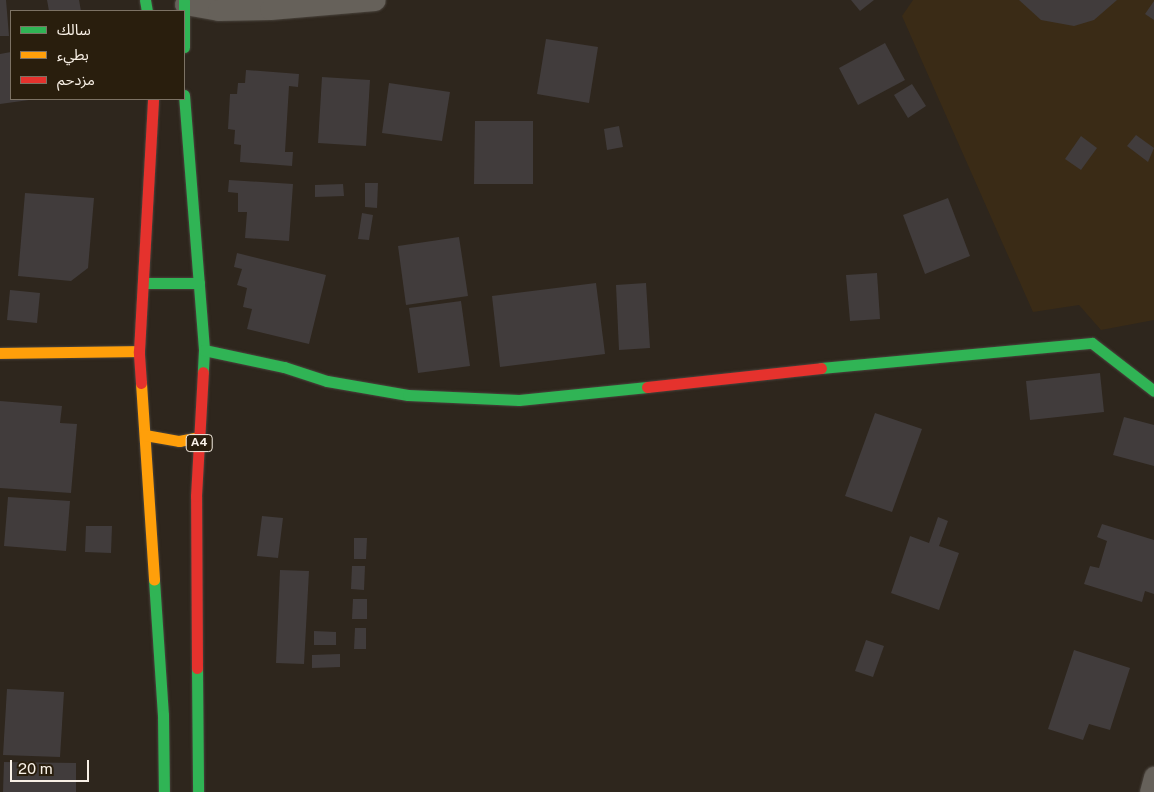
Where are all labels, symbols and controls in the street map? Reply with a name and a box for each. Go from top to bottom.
legend [10,10,185,100]
text: سالك [57,21,91,38]
text: بطيء [57,46,89,63]
text: مزدحم [57,71,95,88]
road number: A4 [185,433,213,452]
scale bar [12,750,91,782]
text: 20 m [18,760,53,777]

